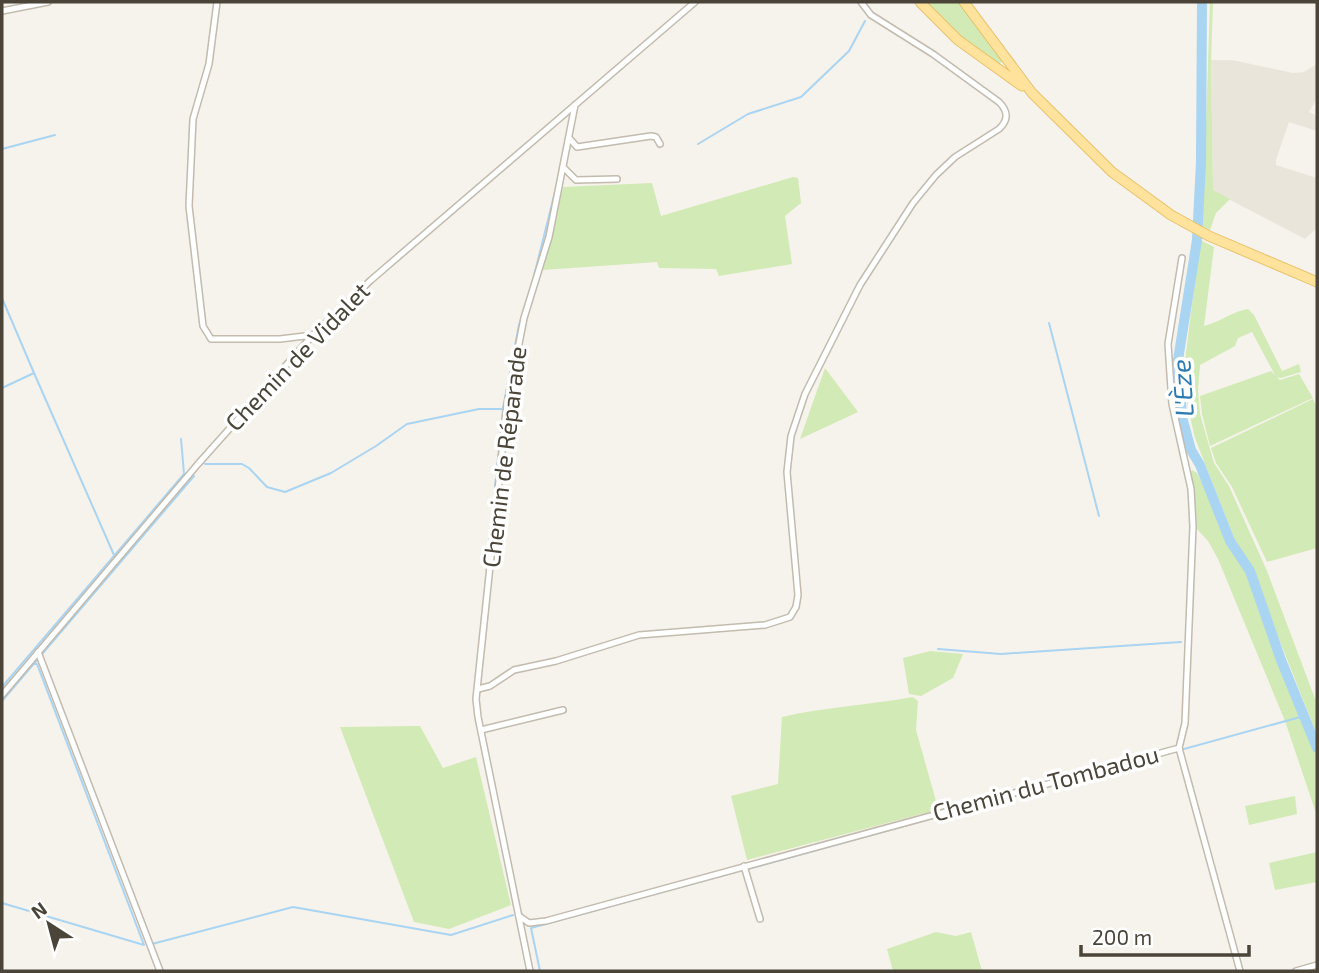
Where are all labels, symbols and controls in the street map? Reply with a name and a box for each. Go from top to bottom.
street label: Chemin de Vidalet [219,276,375,436]
street label: Chemin de Réparade [476,344,531,569]
water label: L'Èze [1164,358,1199,418]
street label: Chemin du Tombadou [929,738,1162,827]
north arrow [14,889,84,959]
text: N [26,897,51,923]
scale bar [1081,914,1249,958]
text: 200 m [1092,924,1152,949]

